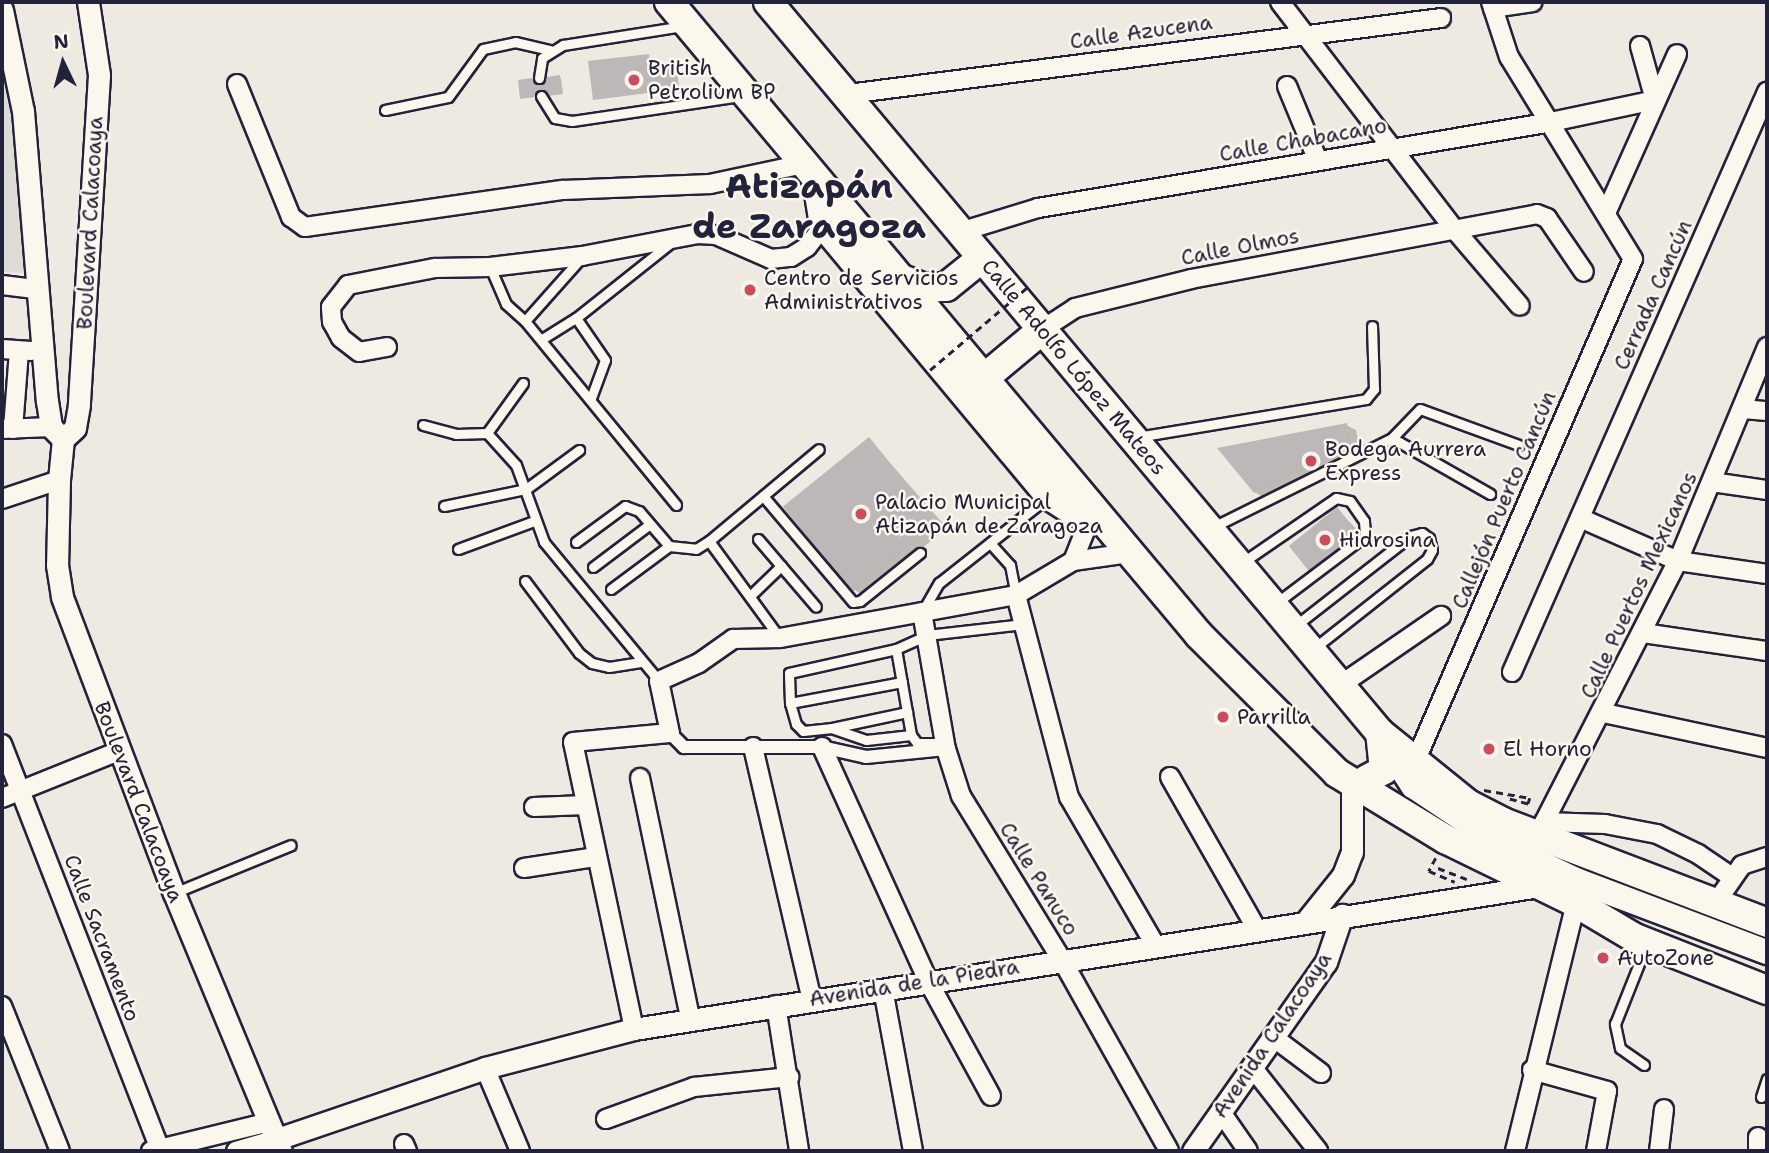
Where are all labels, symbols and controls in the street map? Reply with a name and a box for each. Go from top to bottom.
street label: Calle Azucena [1068,10,1214,54]
north arrow [28,28,98,98]
text: N [53,28,70,55]
place label: British Petrolium BP [648,55,775,105]
marker: British Petrolium BP [626,72,642,88]
street label: Calle Chabacano [1217,113,1389,167]
street label: Boulevard Calacoaya [72,116,108,330]
district label: Atizapán de Zaragoza [692,165,926,247]
street label: Cerrada Cancún [1609,216,1697,374]
street label: Calle Olmos [1179,223,1301,271]
street label: Calle Adolfo López Mateos [976,254,1172,480]
place label: Centro de Servicios Administrativos [764,265,959,315]
marker: Centro de Servicios Administrativos [742,282,758,298]
street label: Callejón Puerto Cancún [1447,387,1561,613]
place label: Bodega Aurrera Express [1325,436,1486,486]
marker: Bodega Aurrera Express [1303,453,1319,469]
street label: Calle Puertos Mexicanos [1575,468,1703,702]
place label: Palacio Municipal Atizapán de Zaragoza [875,489,1103,539]
marker: Palacio Municipal Atizapán de Zaragoza [853,506,869,522]
place label: Hidrosina [1339,527,1436,553]
marker: Hidrosina [1317,532,1333,548]
street label: Boulevard Calacoaya [89,698,189,906]
place label: Parrilla [1237,704,1311,730]
marker: Parrilla [1215,709,1231,725]
place label: El Horno [1503,736,1592,762]
marker: El Horno [1481,741,1497,757]
street label: Calle Panuco [994,818,1084,940]
street label: Calle Sacramento [59,851,145,1025]
place label: AutoZone [1617,945,1714,971]
street label: Avenida Calacoaya [1207,947,1337,1123]
marker: AutoZone [1595,950,1611,966]
street label: Avenida de la Piedra [807,954,1021,1012]

